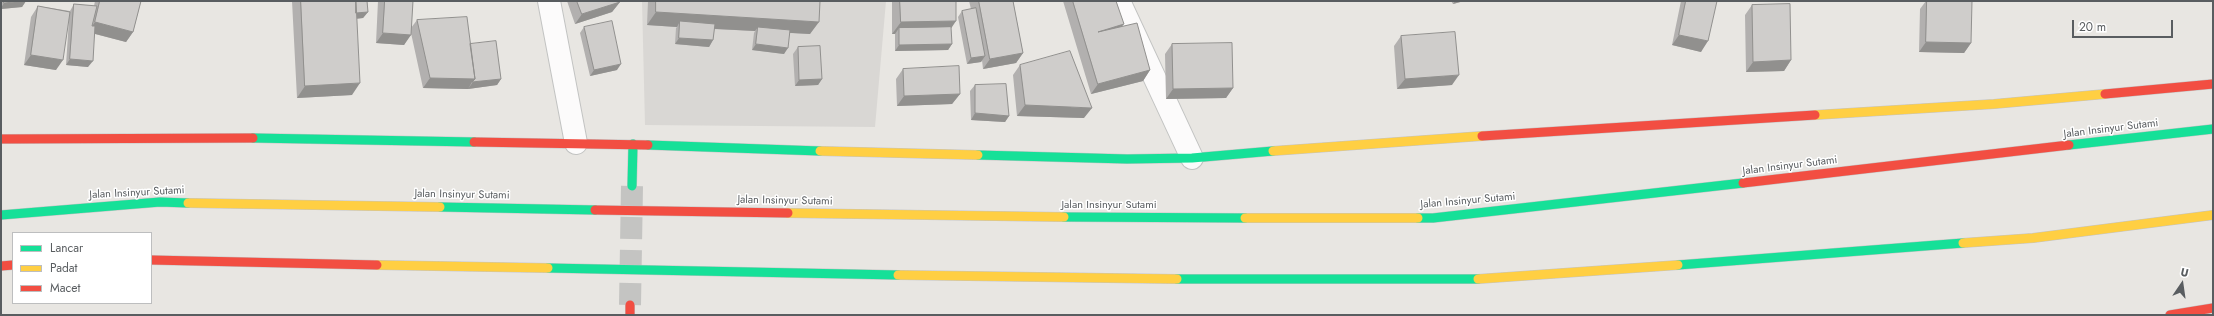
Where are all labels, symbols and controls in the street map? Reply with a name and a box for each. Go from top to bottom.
scale bar [2074,12,2175,38]
text: 20 m [2079,18,2106,36]
street label: Jalan Insinyur Sutami [2063,117,2159,141]
street label: Jalan Insinyur Sutami [1742,154,1838,178]
street label: Jalan Insinyur Sutami [89,184,185,202]
street label: Jalan Insinyur Sutami [414,188,510,202]
street label: Jalan Insinyur Sutami [1420,190,1516,212]
street label: Jalan Insinyur Sutami [737,194,833,208]
street label: Jalan Insinyur Sutami [1061,198,1157,212]
legend [12,232,152,304]
text: Lancar [50,239,83,257]
text: Padat [50,259,77,277]
north arrow [2162,264,2202,304]
text: U [2179,264,2190,281]
text: Macet [50,279,80,297]

